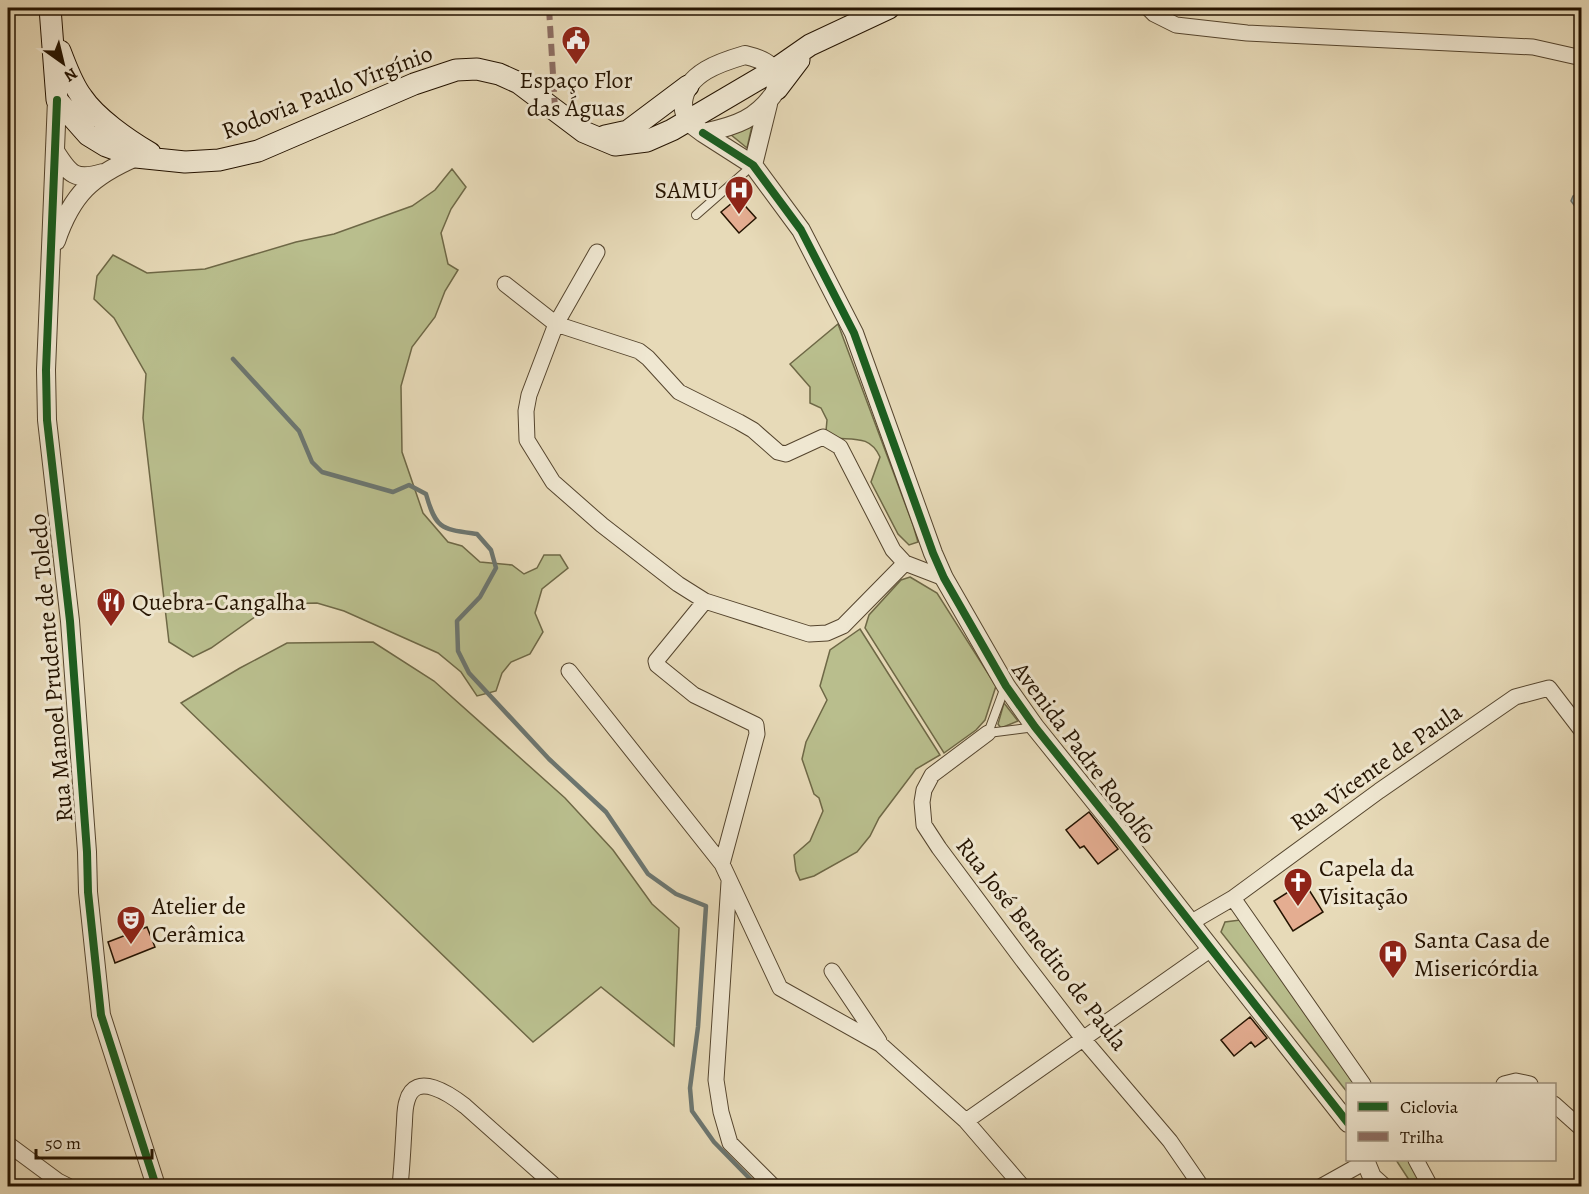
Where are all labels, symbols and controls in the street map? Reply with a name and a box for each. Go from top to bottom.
public building icon: Espaço Flor das Águas [560,24,592,66]
north arrow [33,33,93,93]
street label: Rodovia Paulo Virgínio [217,37,437,147]
text: N [60,62,82,87]
place label: Espaço Flor das Águas [519,64,633,124]
place label: SAMU [655,174,718,206]
hospital icon: SAMU [723,174,755,216]
street label: Rua Manoel Prudente de Toledo [22,512,80,824]
restaurant icon: Quebra-Cangalha [95,586,127,628]
place label: Quebra-Cangalha [132,586,307,618]
street label: Avenida Padre Rodolfo [1004,654,1163,851]
street label: Rua Vicente de Paula [1284,695,1469,838]
street label: Rua José Benedito de Paula [949,831,1136,1058]
place label: Capela da Visitação [1318,852,1415,912]
church icon: Capela da Visitação [1282,866,1314,908]
place label: Atelier de Cerâmica [151,890,246,950]
theatre icon: Atelier de Cerâmica [115,904,147,946]
place label: Santa Casa de Misericórdia [1414,924,1550,984]
hospital icon: Santa Casa de Misericórdia [1377,938,1409,980]
legend [1346,1083,1556,1161]
text: Ciclovia [1400,1095,1459,1119]
scale bar [36,1122,152,1160]
text: Trilha [1400,1125,1444,1149]
text: 50 m [45,1131,81,1155]

